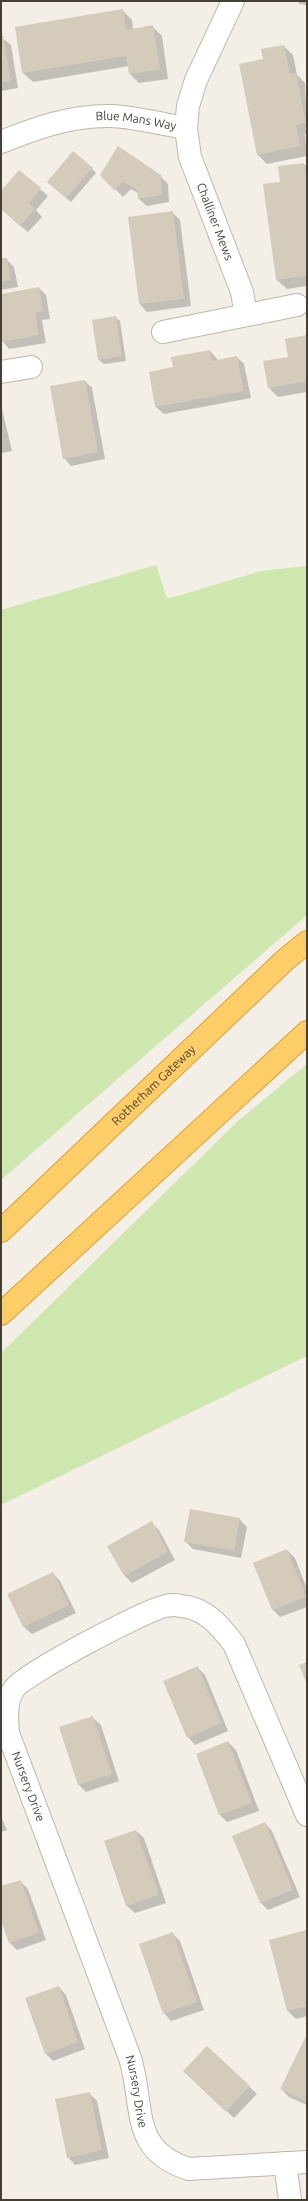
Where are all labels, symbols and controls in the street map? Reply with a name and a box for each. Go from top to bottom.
street label: Blue Mans Way [95,109,178,132]
street label: Challiner Mews [195,181,236,262]
street label: Rotherham Gateway [109,1042,198,1128]
street label: Nursery Drive [10,1750,48,1823]
street label: Nursery Drive [124,2054,150,2129]

